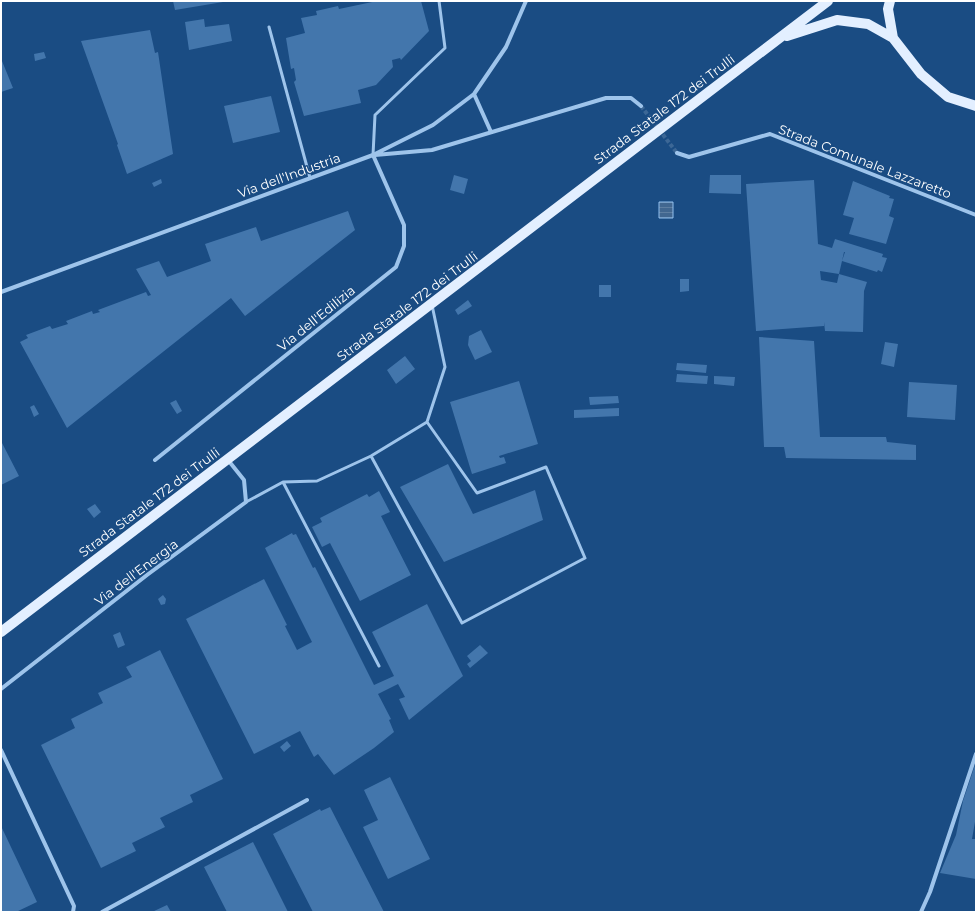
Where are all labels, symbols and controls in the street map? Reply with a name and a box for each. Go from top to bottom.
street label: Strada Statale 172 dei Trulli [590,51,738,167]
street label: Strada Comunale Lazzaretto [776,121,954,201]
street label: Via dell'Industria [236,149,342,201]
street label: Strada Statale 172 dei Trulli [333,248,481,364]
street label: Via dell'Edilizia [274,282,358,354]
street label: Strada Statale 172 dei Trulli [75,444,223,560]
street label: Via dell'Energia [91,535,181,609]

